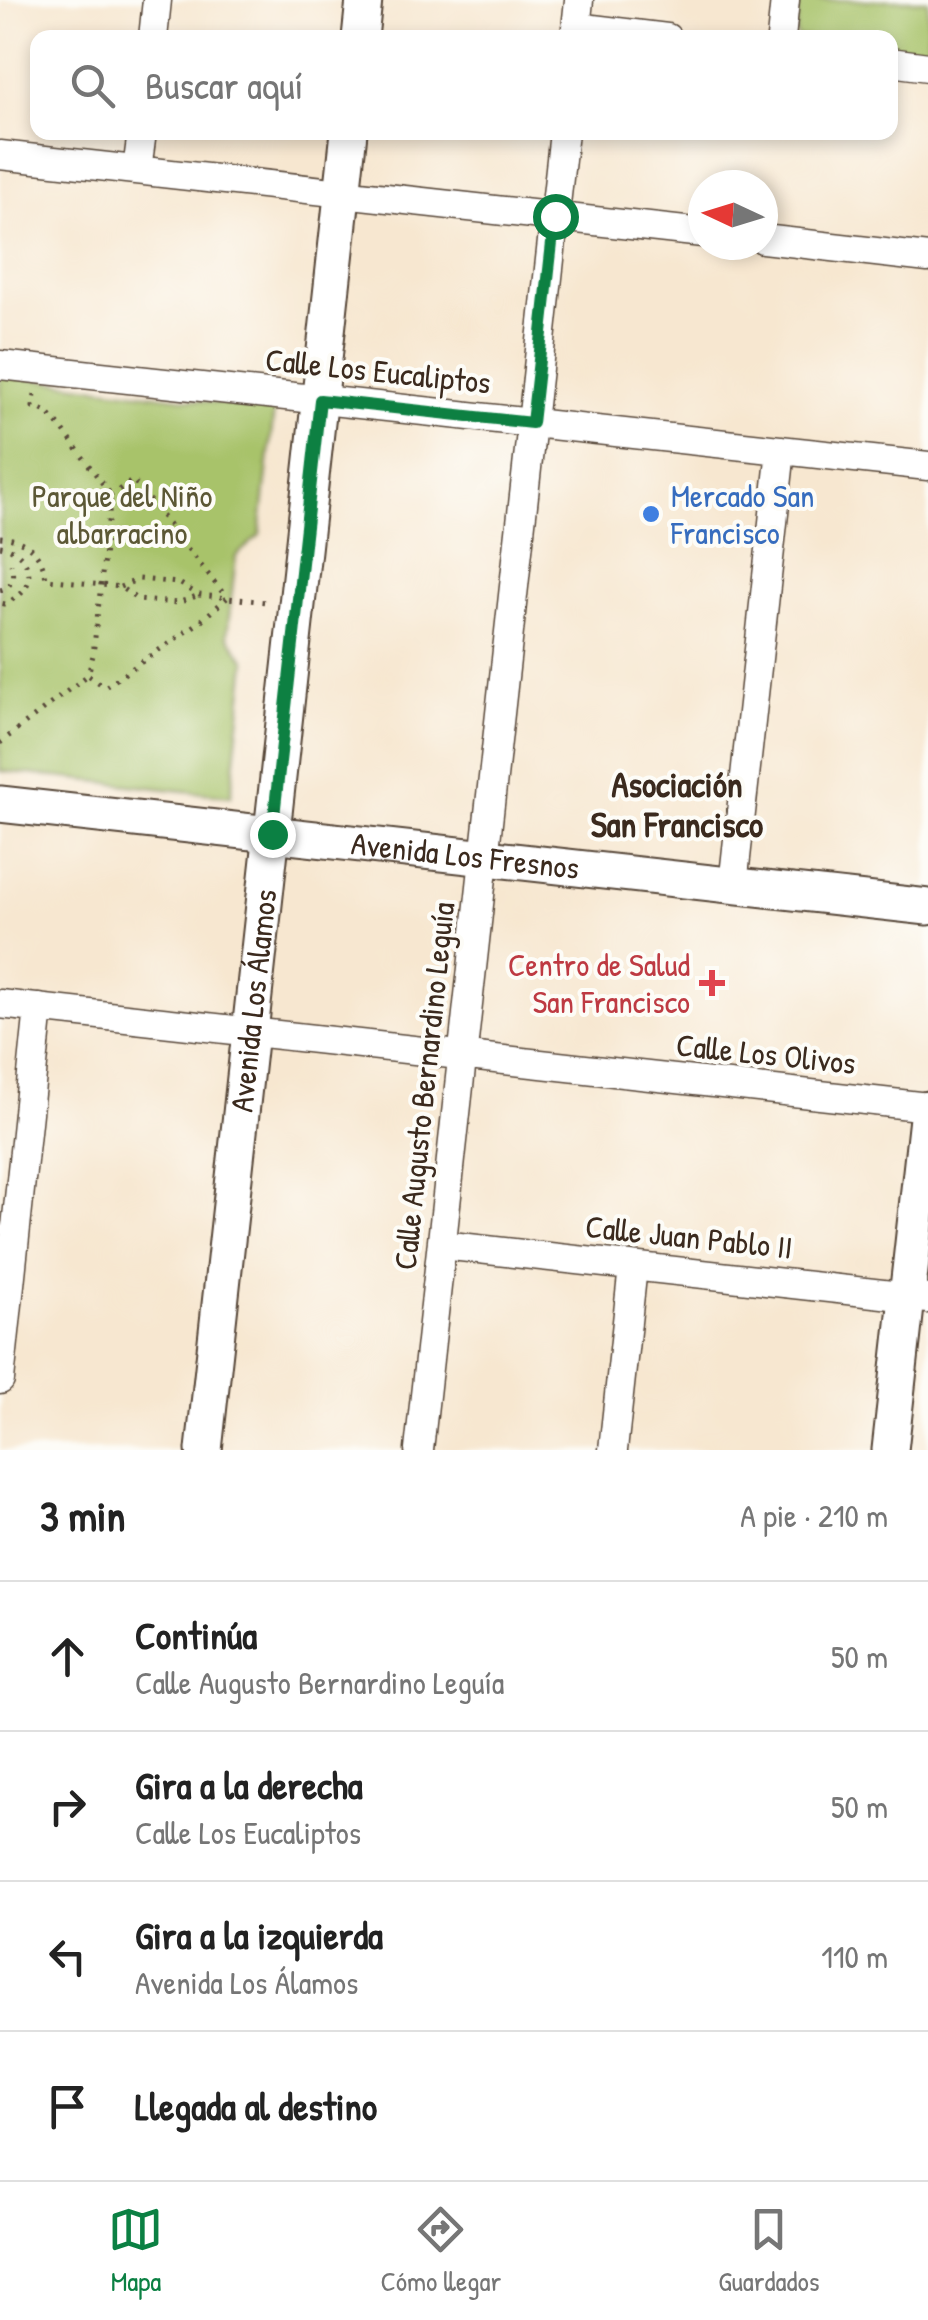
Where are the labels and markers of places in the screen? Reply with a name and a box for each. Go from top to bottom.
place label: Mercado San Francisco [670,474,815,554]
marker: Mercado San Francisco [640,503,662,525]
place label: Centro de Salud San Francisco [508,943,690,1023]
marker: Centro de Salud San Francisco [699,970,725,996]

